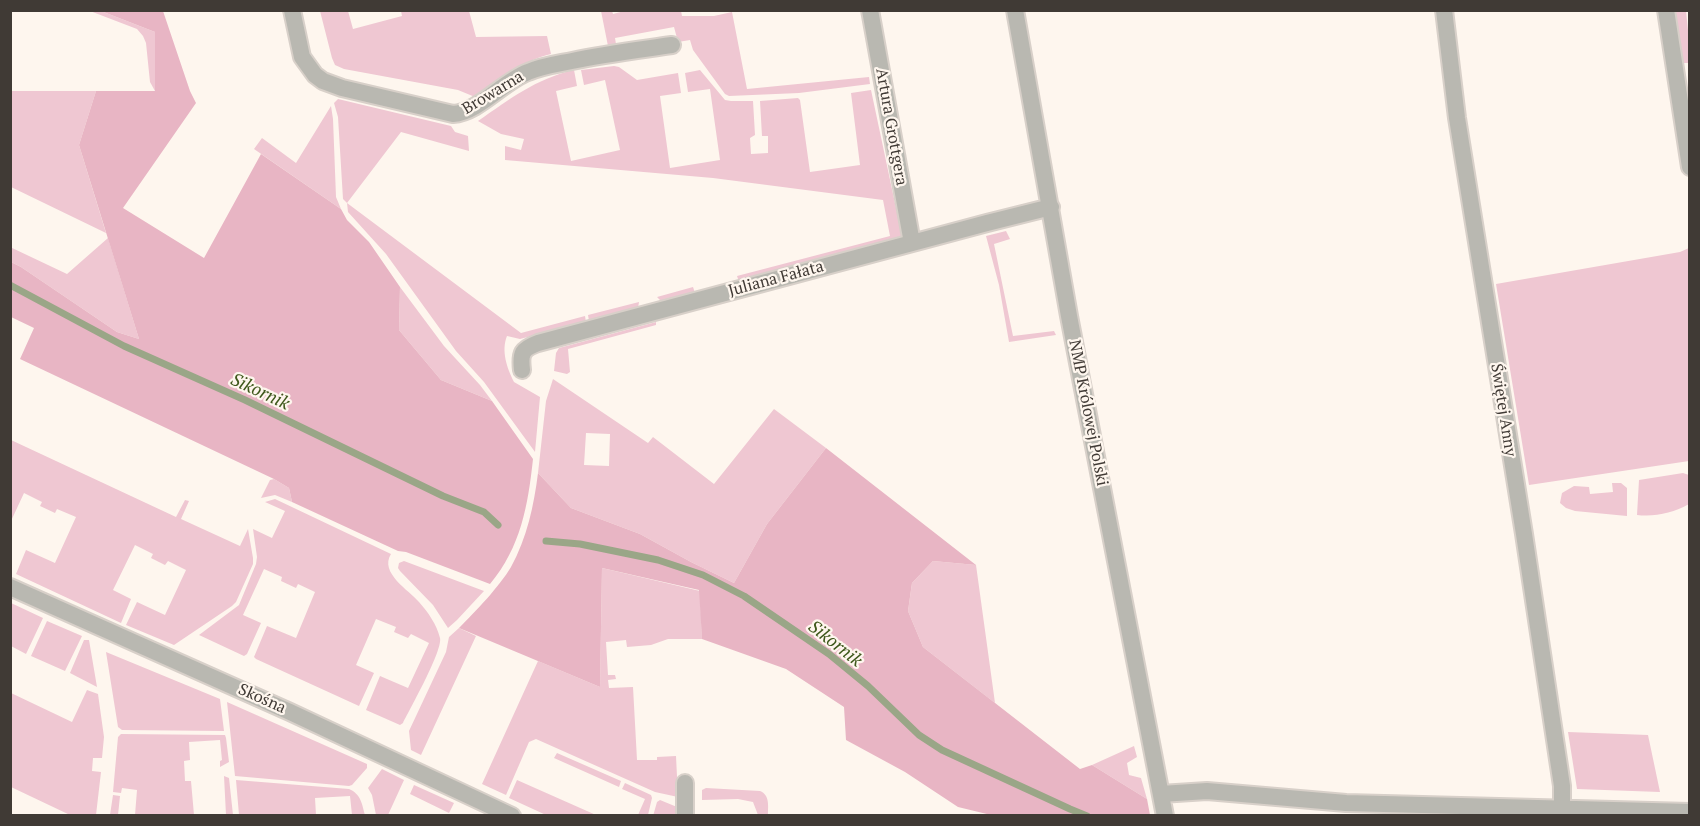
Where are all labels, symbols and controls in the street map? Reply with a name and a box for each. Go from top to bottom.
street label: Browarna [459,67,527,119]
street label: Artura Grottgera [871,67,911,187]
street label: Juliana Fałata [726,257,826,301]
street label: NMP Królowej Polski [1064,338,1112,488]
street label: Świętej Anny [1486,362,1520,458]
water label: Sikornik [227,369,293,415]
water label: Sikornik [804,616,866,672]
street label: Skośna [235,680,289,718]

